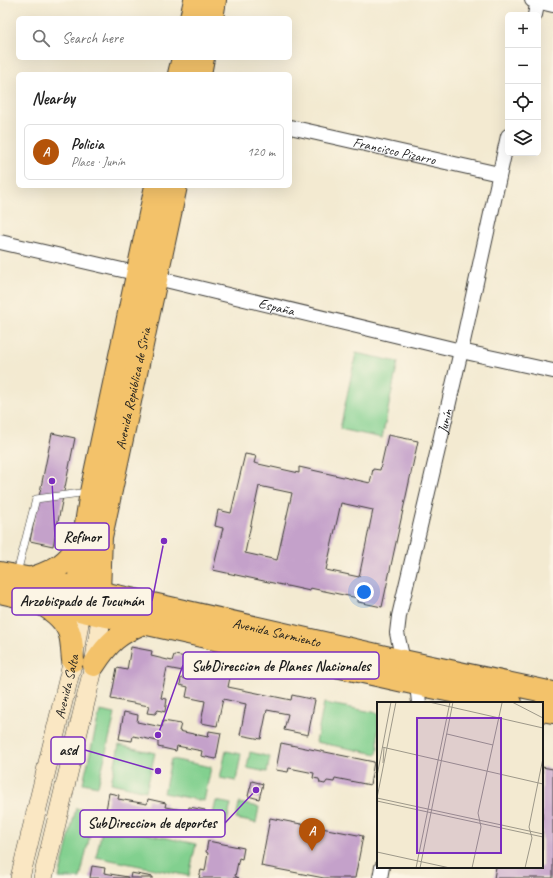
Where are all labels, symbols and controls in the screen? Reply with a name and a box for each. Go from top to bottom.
map controls [505,12,541,156]
button: + [505,12,541,48]
search box [16,16,292,60]
icon: search [30,27,52,49]
text: Search here [62,29,123,48]
button: − [505,48,541,84]
button: locate [505,84,541,120]
text: Nearby [32,88,75,109]
button: layers [505,120,541,156]
street label: Francisco Pizarro [352,133,438,168]
text: Policia [71,135,104,154]
text: A [43,144,49,160]
text: 120 m [247,144,275,160]
text: Place · Junín [71,154,125,170]
street label: España [257,294,297,319]
street label: Avenida República de Siria [111,325,154,451]
street label: Junín [433,407,456,436]
callout: Refinor [55,523,109,550]
text: Refinor [63,528,102,547]
your location [354,582,374,602]
callout: Arzobispado de Tucumán [12,588,152,615]
text: Arzobispado de Tucumán [20,592,145,611]
street label: Avenida Sarmiento [231,614,323,651]
street label: Avenida Salta [51,652,82,720]
callout: SubDireccion de Planes Nacionales [183,652,379,679]
text: SubDireccion de Planes Nacionales [192,657,372,676]
inset map [377,702,543,868]
callout: asd [51,737,85,764]
text: asd [59,741,80,760]
callout: SubDireccion de deportes [80,810,225,837]
text: SubDireccion de deportes [88,814,218,833]
pin: A [299,818,325,851]

